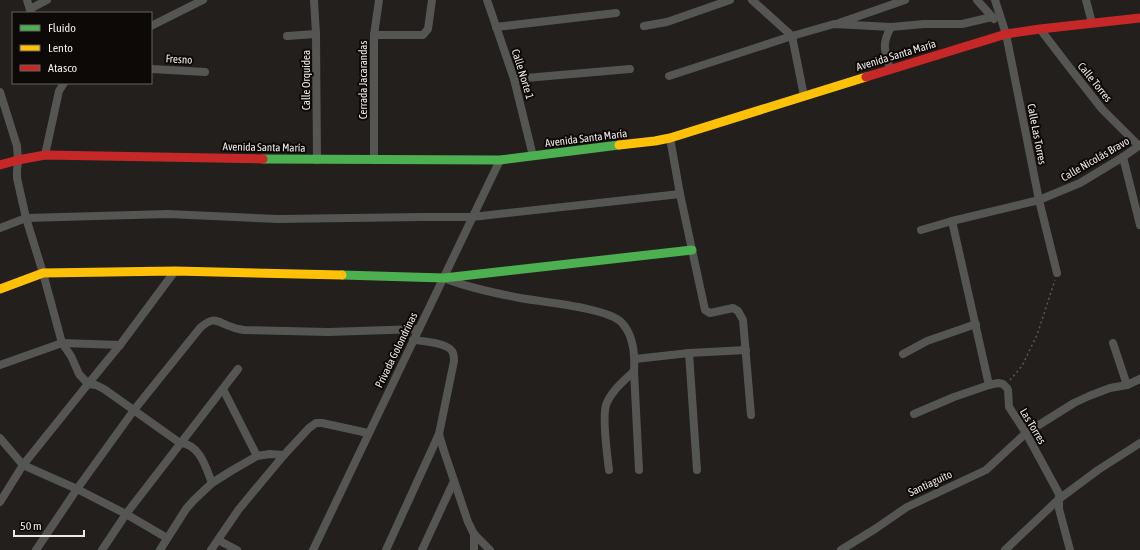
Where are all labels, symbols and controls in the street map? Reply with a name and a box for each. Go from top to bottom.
legend [12,12,152,84]
text: Fluido [48,21,76,35]
street label: Avenida Santa María [855,37,937,73]
text: Lento [48,41,73,55]
street label: Cerrada Jacarandas [357,41,369,119]
street label: Calle Norte 1 [510,47,536,101]
street label: Calle Orquídea [300,50,312,110]
street label: Fresno [165,52,193,66]
street label: Calle Torres [1076,60,1115,104]
text: Atasco [48,61,78,75]
street label: Calle Las Torres [1025,103,1049,166]
street label: Avenida Santa María [544,127,628,149]
street label: Calle Nicolás Bravo [1059,135,1131,183]
street label: Avenida Santa María [223,140,305,154]
street label: Privada Golondrinas [373,310,419,390]
street label: Las Torres [1018,406,1048,446]
street label: Santiaguito [906,468,954,498]
scale bar [14,512,84,538]
text: 50 m [20,519,42,533]

